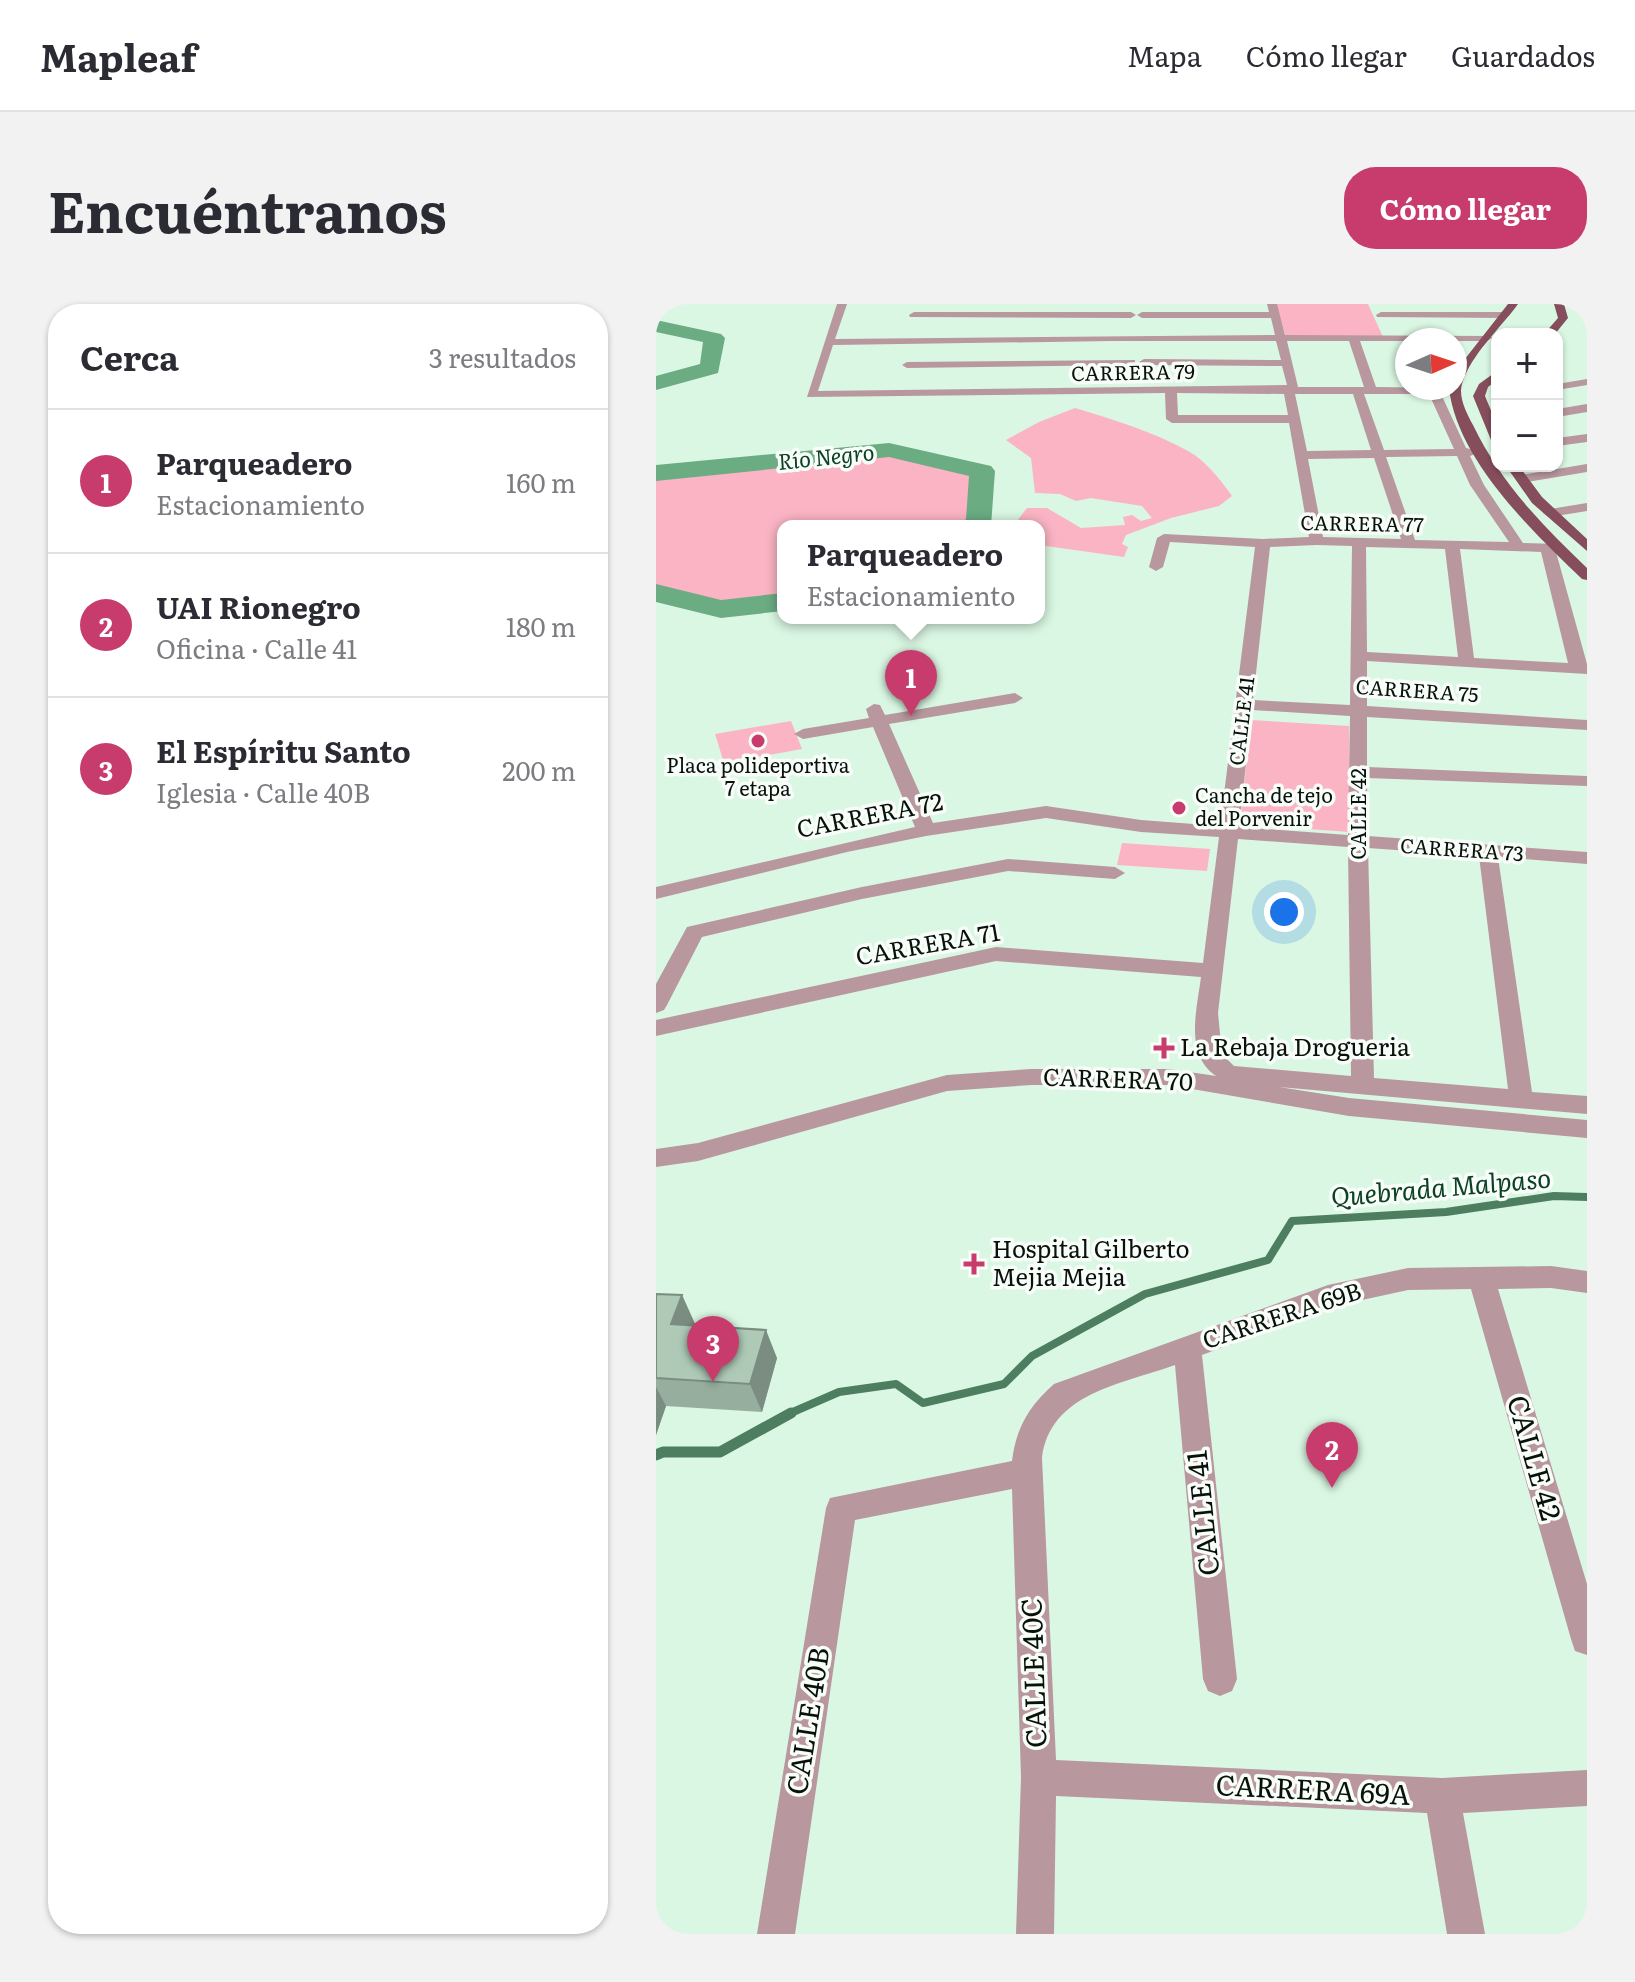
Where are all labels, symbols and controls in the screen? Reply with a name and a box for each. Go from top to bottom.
text: Mapleaf [40,27,197,84]
text: Mapa [1127,34,1202,76]
text: Cómo llegar [1246,34,1407,76]
text: Guardados [1451,34,1595,76]
text: Encuéntranos [48,167,447,250]
button: Cómo llegar [1344,167,1587,249]
north arrow [1395,328,1467,400]
map controls [1491,328,1563,472]
button: + [1491,328,1563,400]
text: Cerca [80,331,179,381]
text: 3 resultados [429,337,576,376]
street label: CARRERA 79 [1071,355,1195,387]
button: − [1491,400,1563,472]
water label: Río Negro [776,434,876,477]
text: Parqueadero [156,440,353,484]
text: 1 [101,462,111,501]
text: 160 m [506,462,576,501]
text: Estacionamiento [156,484,365,523]
street label: CARRERA 77 [1300,506,1424,538]
popup [777,520,1045,624]
text: Parqueadero [807,531,1003,575]
text: Estacionamiento [807,575,1015,614]
text: UAI Rionegro [156,584,361,628]
text: 2 [99,606,113,645]
text: 180 m [506,606,576,645]
text: Oficina · Calle 41 [156,628,357,667]
pin: 1 [885,650,937,716]
street label: CARRERA 75 [1355,670,1480,708]
street label: CALLE 41 [1220,674,1260,767]
text: El Espíritu Santo [156,728,411,772]
marker: Placa polideportiva 7 etapa [749,732,767,750]
place label: Placa polideportiva 7 etapa [666,749,850,802]
text: 3 [99,750,113,789]
text: 200 m [502,750,576,789]
street label: CALLE 42 [1342,768,1372,860]
text: Iglesia · Calle 40B [156,772,370,811]
place label: Cancha de tejo del Porvenir [1195,779,1333,832]
street label: CARRERA 72 [793,782,946,845]
marker: Cancha de tejo del Porvenir [1170,799,1188,817]
street label: CARRERA 73 [1399,829,1525,867]
your location [1264,892,1304,932]
street label: CARRERA 71 [853,913,1003,972]
place label: La Rebaja Drogueria [1180,1028,1410,1063]
marker: La Rebaja Drogueria [1155,1039,1173,1057]
street label: CARRERA 70 [1043,1057,1194,1098]
water label: Quebrada Malpaso [1329,1156,1552,1215]
place label: Hospital Gilberto Mejia Mejia [992,1230,1190,1293]
marker: Hospital Gilberto Mejia Mejia [963,1253,985,1275]
street label: CARRERA 69B [1197,1271,1365,1356]
pin: 3 [687,1316,739,1382]
street label: CALLE 42 [1498,1390,1574,1525]
pin: 2 [1306,1422,1358,1488]
street label: CALLE 41 [1174,1449,1228,1578]
street label: CALLE 40C [1008,1597,1056,1749]
street label: CALLE 40B [774,1644,838,1797]
street label: CARRERA 69A [1215,1762,1412,1814]

